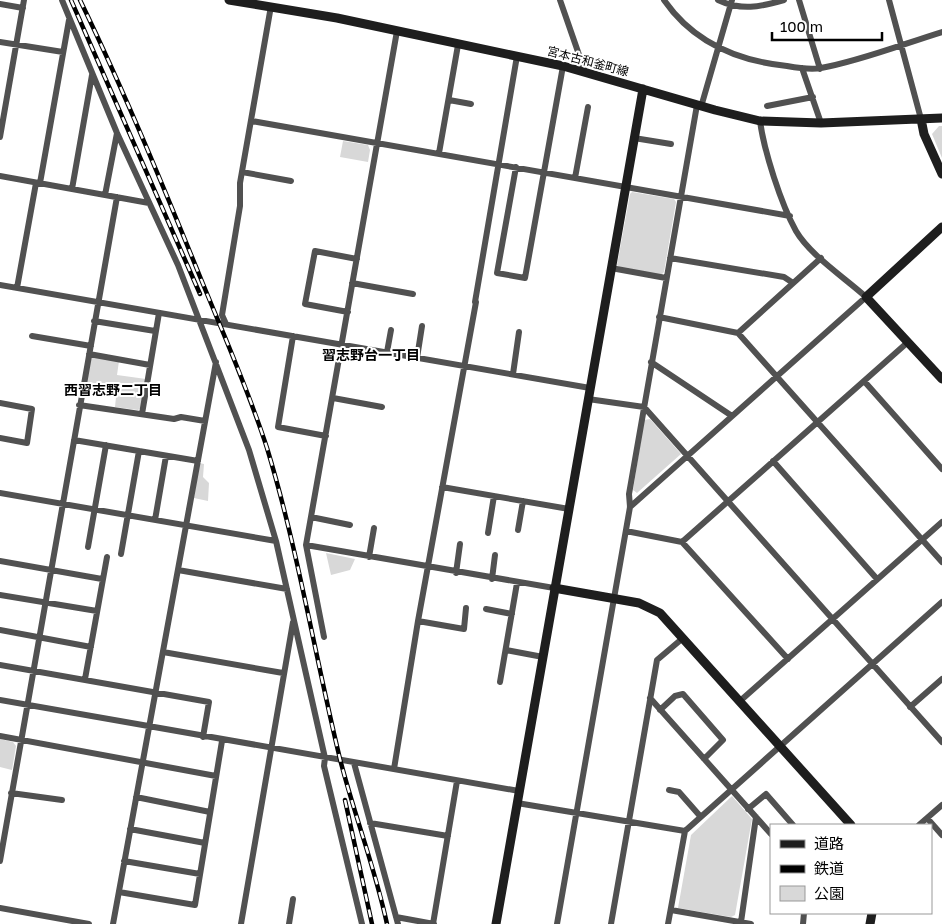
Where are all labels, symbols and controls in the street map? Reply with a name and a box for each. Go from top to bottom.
scale bar [772,10,882,42]
text: 100 m [780,17,823,35]
street label: 宮本古和釜町線 [545,43,631,79]
district label: 習志野台一丁目 [322,346,420,363]
district label: 西習志野二丁目 [64,381,162,398]
legend [770,824,932,914]
text: 道路 [814,834,844,852]
text: 鉄道 [814,859,844,877]
text: 公園 [814,884,844,902]

